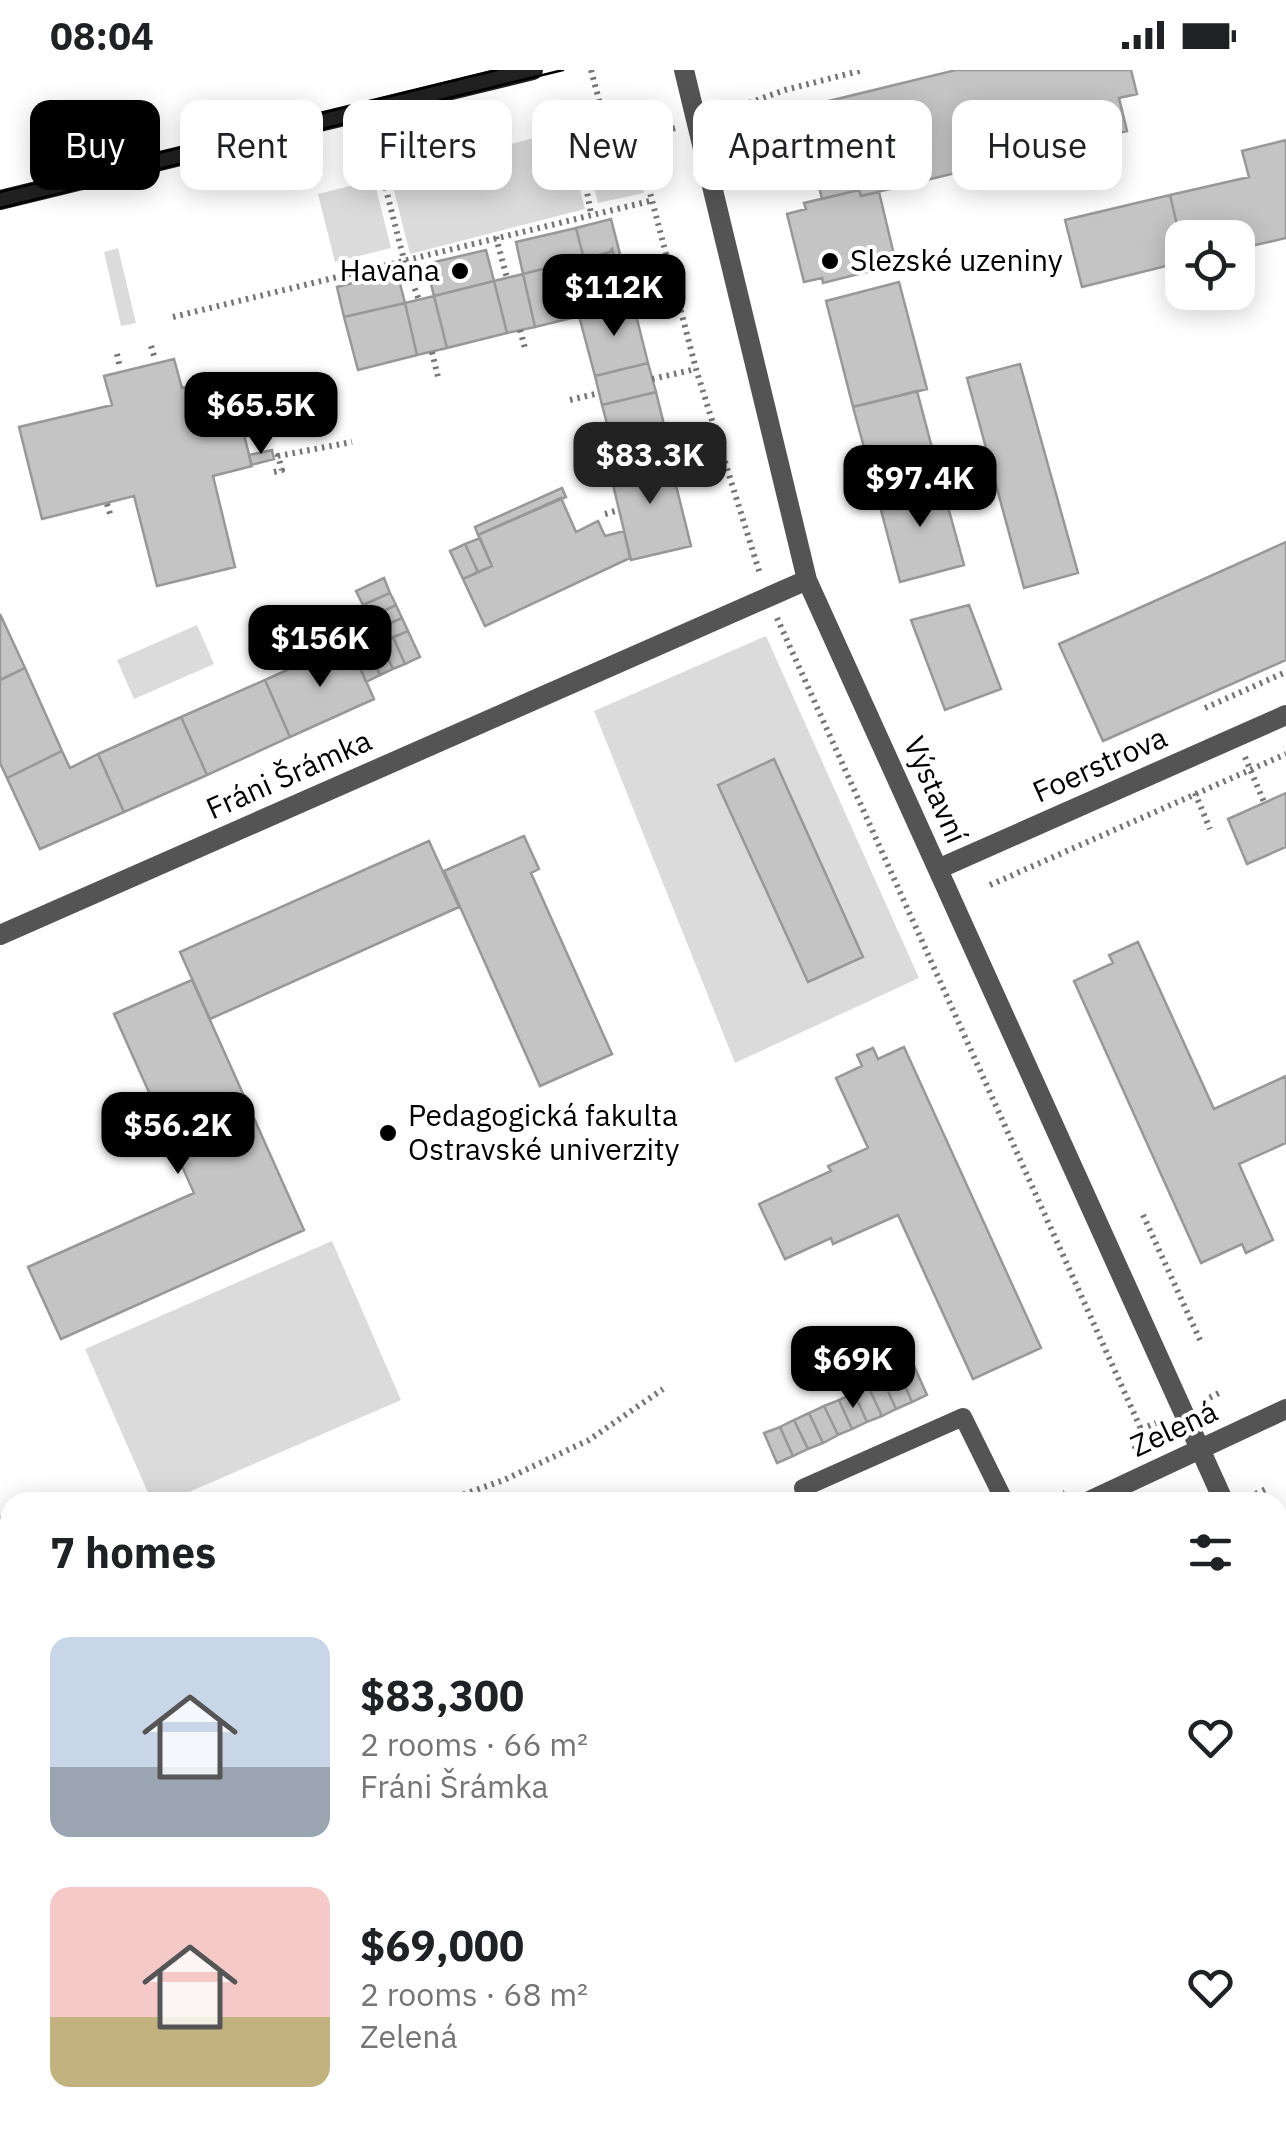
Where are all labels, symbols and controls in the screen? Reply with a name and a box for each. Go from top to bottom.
text: 08:04 [50,11,154,60]
chip: Buy [30,100,160,190]
chip: Rent [180,100,323,190]
chip: Filters [343,100,512,190]
chip: New [532,100,673,190]
chip: Apartment [693,100,932,190]
chip: House [952,100,1122,190]
map controls [1165,220,1255,310]
button: locate [1165,220,1255,310]
place label: Slezské uzeniny [850,240,1063,279]
place label: Havana [339,250,440,289]
marker: Slezské uzeniny [819,250,841,272]
pin: $112K [544,254,684,339]
marker: Havana [449,260,471,282]
text: $112K [564,265,664,307]
pin: $65.5K [180,372,342,457]
text: $65.5K [206,383,316,425]
pin: $83.3K [569,422,731,507]
text: $83.3K [595,433,705,475]
pin: $97.4K [839,445,1001,530]
text: $97.4K [865,456,975,498]
pin: $156K [250,605,390,690]
text: $156K [270,616,370,658]
street label: Foerstrova [1026,717,1173,811]
street label: Fráni Šrámka [200,720,377,827]
street label: Výstavní [896,730,977,849]
pin: $56.2K [97,1092,259,1177]
place label: Pedagogická fakulta Ostravské univerzity [408,1095,680,1168]
text: $56.2K [123,1103,233,1145]
marker: Pedagogická fakulta Ostravské univerzity [377,1122,399,1144]
pin: $69K [794,1326,912,1411]
text: $69K [813,1337,893,1379]
street label: Zelená [1124,1391,1223,1465]
text: 7 homes [50,1525,216,1580]
icon: filters [1183,1525,1238,1580]
text: $83,300 [360,1668,524,1723]
icon: home [130,1677,250,1797]
icon: heart [1183,1710,1238,1765]
text: 2 rooms · 66 m² [360,1723,588,1765]
text: Fráni Šrámka [360,1765,549,1807]
text: $69,000 [360,1918,524,1973]
icon: home [130,1927,250,2047]
icon: heart [1183,1960,1238,2015]
text: 2 rooms · 68 m² [360,1973,588,2015]
text: Zelená [360,2015,458,2057]

